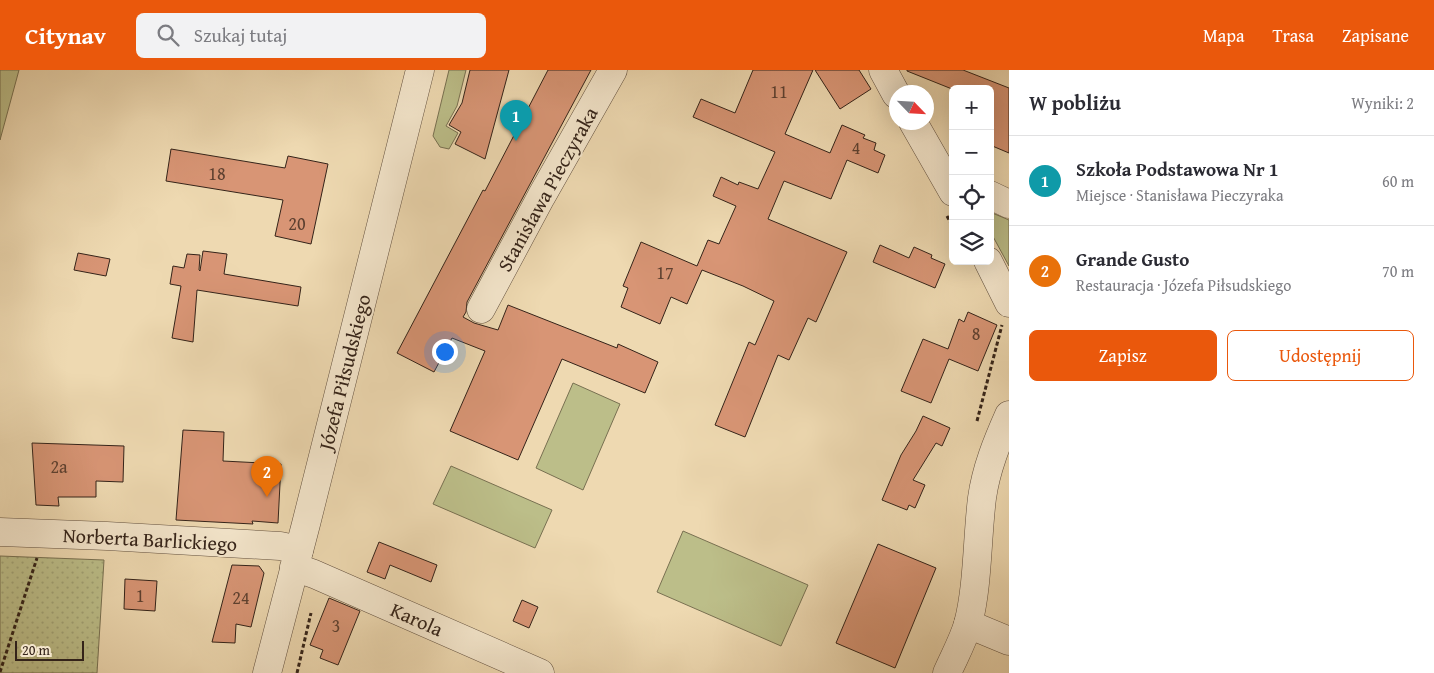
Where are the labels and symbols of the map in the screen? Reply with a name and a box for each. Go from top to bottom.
house number: 11 [770,78,788,105]
north arrow [889,85,934,130]
pin: 1 [500,100,532,141]
street label: Stanisława Pieczyraka [490,101,605,277]
house number: 4 [852,134,860,161]
house number: 18 [208,160,226,187]
house number: 20 [288,210,306,237]
house number: 17 [656,259,674,286]
street label: Józefa Piłsudskiego [310,291,377,456]
house number: 8 [972,320,980,347]
your location [432,339,458,365]
house number: 2a [50,453,68,480]
pin: 2 [251,456,283,497]
street label: Norberta Barlickiego [62,520,238,558]
house number: 1 [136,582,144,609]
house number: 24 [232,584,250,611]
street label: Karola [386,595,448,644]
house number: 3 [332,612,340,639]
scale bar [15,638,84,661]

